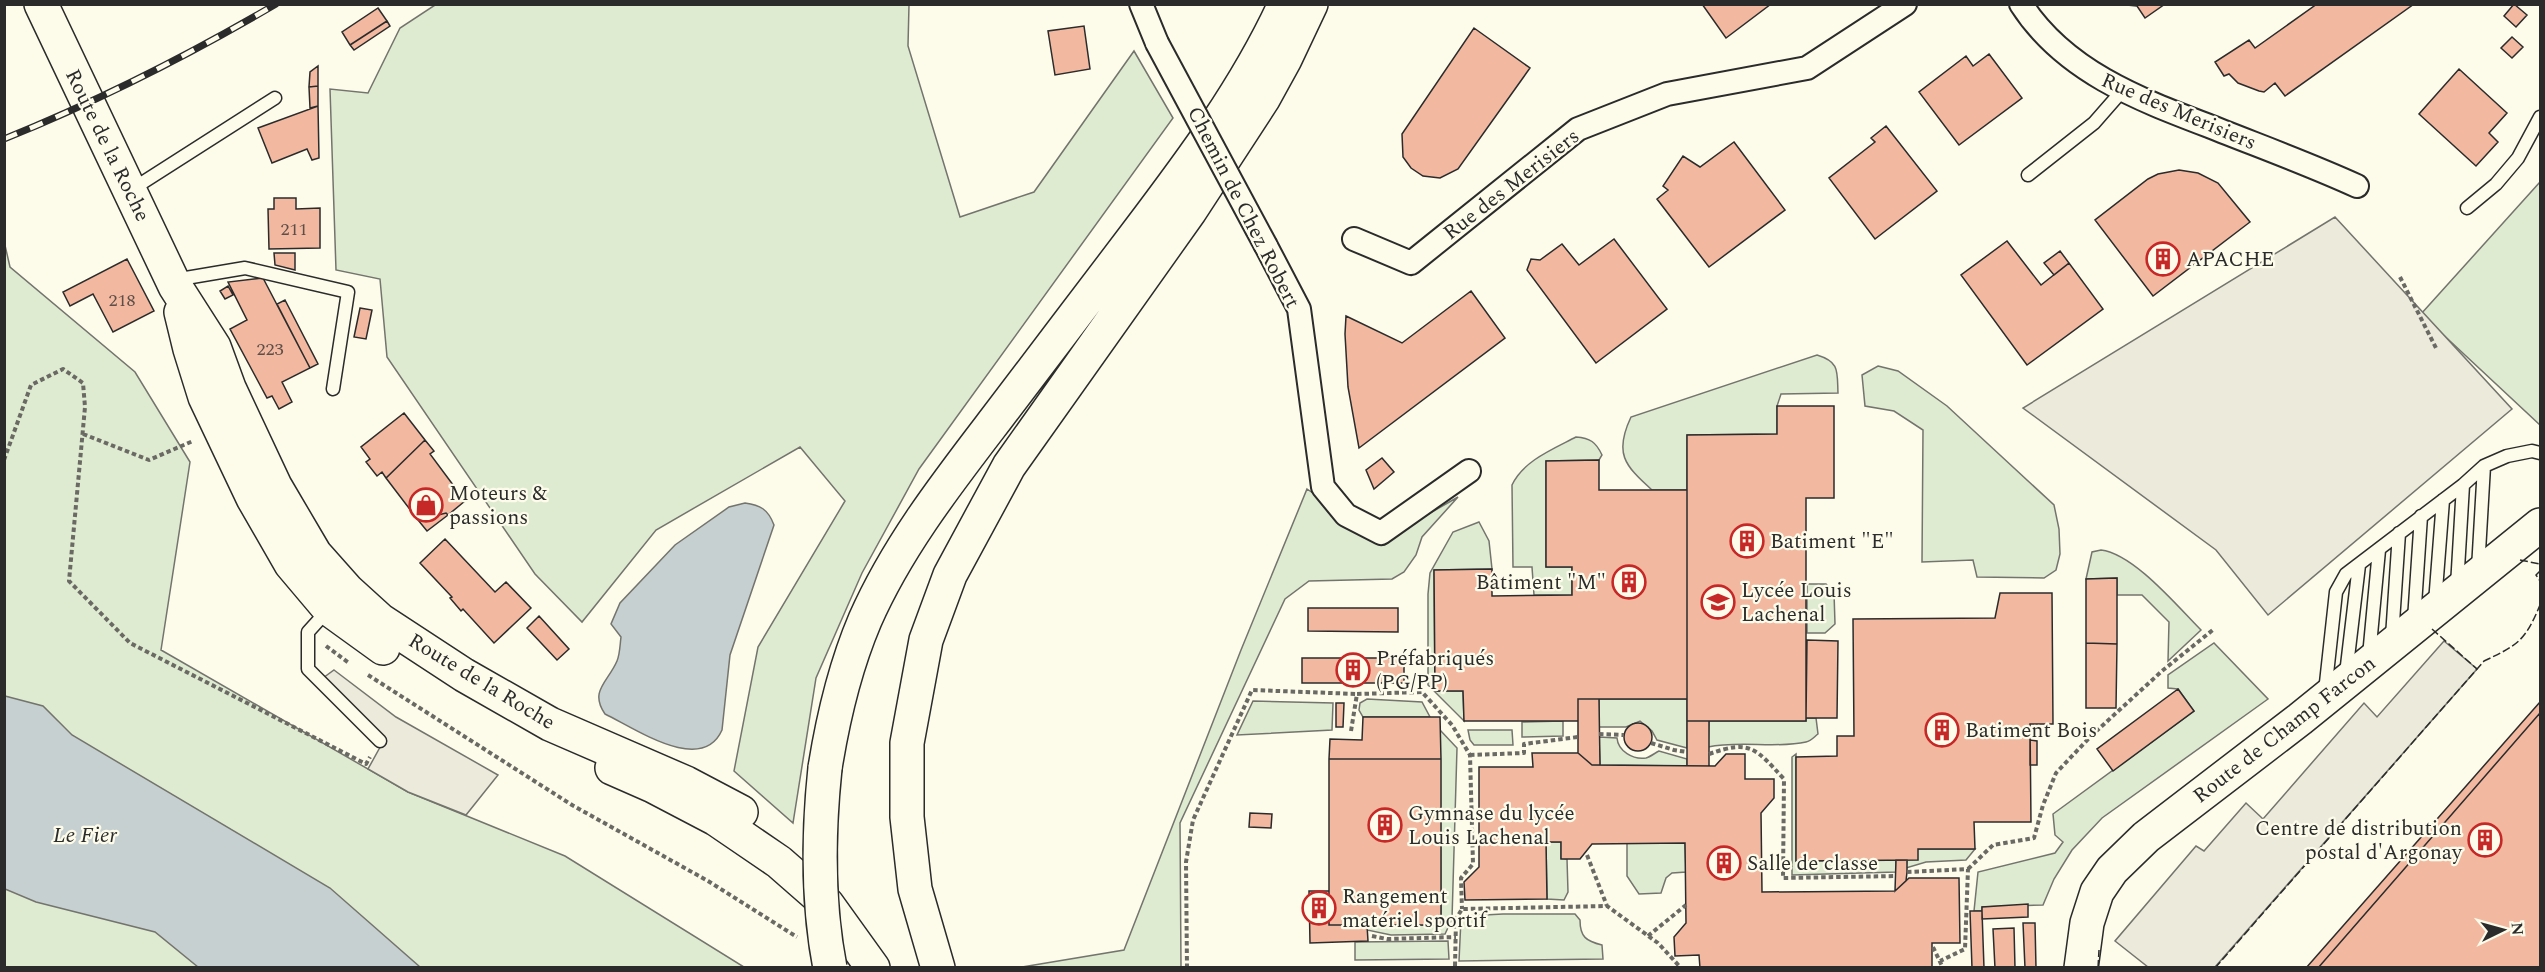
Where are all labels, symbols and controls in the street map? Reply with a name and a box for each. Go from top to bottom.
street label: Route de la Roche [56,64,158,227]
street label: Rue des Merisiers [2096,65,2261,159]
street label: Chemin de Chez Robert [1178,101,1308,314]
street label: Rue des Merisiers [1436,121,1587,248]
house number: 211 [281,216,308,243]
building icon: APACHE [2145,241,2181,277]
place label: APACHE [2186,244,2275,276]
house number: 218 [109,287,136,314]
house number: 223 [257,336,284,363]
place label: Moteurs & passions [449,478,548,534]
shop icon: Moteurs & passions [408,487,444,523]
building icon: Batiment "E" [1729,523,1765,559]
place label: Batiment "E" [1770,526,1894,558]
building icon: Bâtiment "M" [1611,564,1647,600]
place label: Bâtiment "M" [1476,567,1606,599]
place label: Lycée Louis Lachenal [1741,575,1852,631]
school or university icon: Lycée Louis Lachenal [1700,584,1736,620]
street label: Route de la Roche [402,625,561,738]
place label: Préfabriqués (PG/PP) [1376,643,1494,699]
street label: Route de Champ Farcon [2186,648,2383,812]
building icon: Préfabriqués (PG/PP) [1335,652,1371,688]
building icon: Batiment Bois [1924,712,1960,748]
place label: Batiment Bois [1965,715,2097,747]
place label: Gymnase du lycée Louis Lachenal [1408,798,1575,854]
building icon: Gymnase du lycée Louis Lachenal [1367,807,1403,843]
place label: Centre de distribution postal d'Argonay [2255,813,2463,869]
water label: Le Fier [53,819,118,852]
building icon: Centre de distribution postal d'Argonay [2467,822,2503,858]
building icon: Salle de classe [1706,845,1742,881]
place label: Salle de classe [1747,848,1878,880]
place label: Rangement matériel sportif [1342,881,1488,937]
building icon: Rangement matériel sportif [1301,890,1337,926]
north arrow [2473,900,2533,960]
text: N [2504,921,2529,936]

